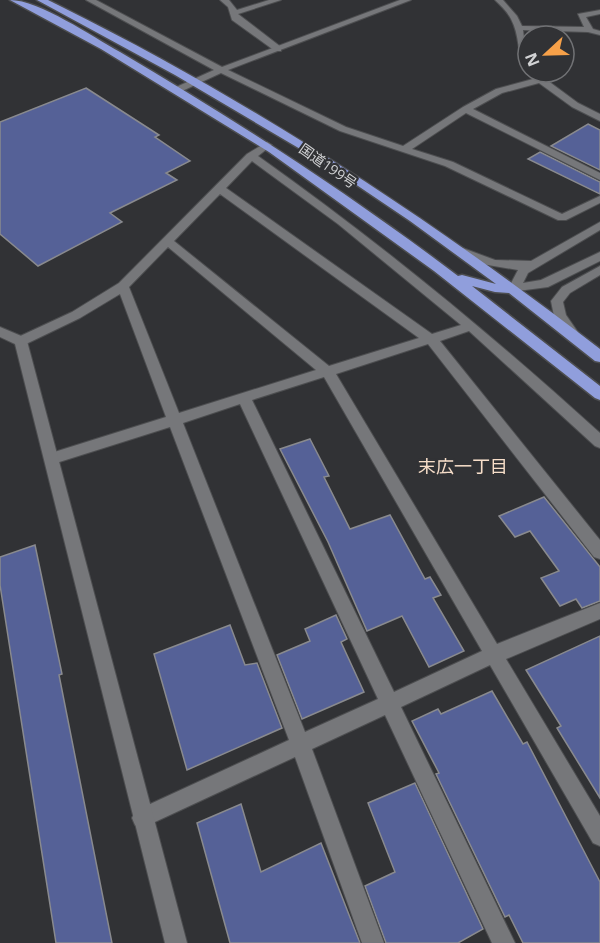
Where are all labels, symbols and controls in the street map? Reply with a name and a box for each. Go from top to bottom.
north arrow [516,24,576,84]
text: N [519,49,545,70]
street label: 国道199号 [296,139,361,192]
district label: 末広一丁目 [418,454,508,478]

